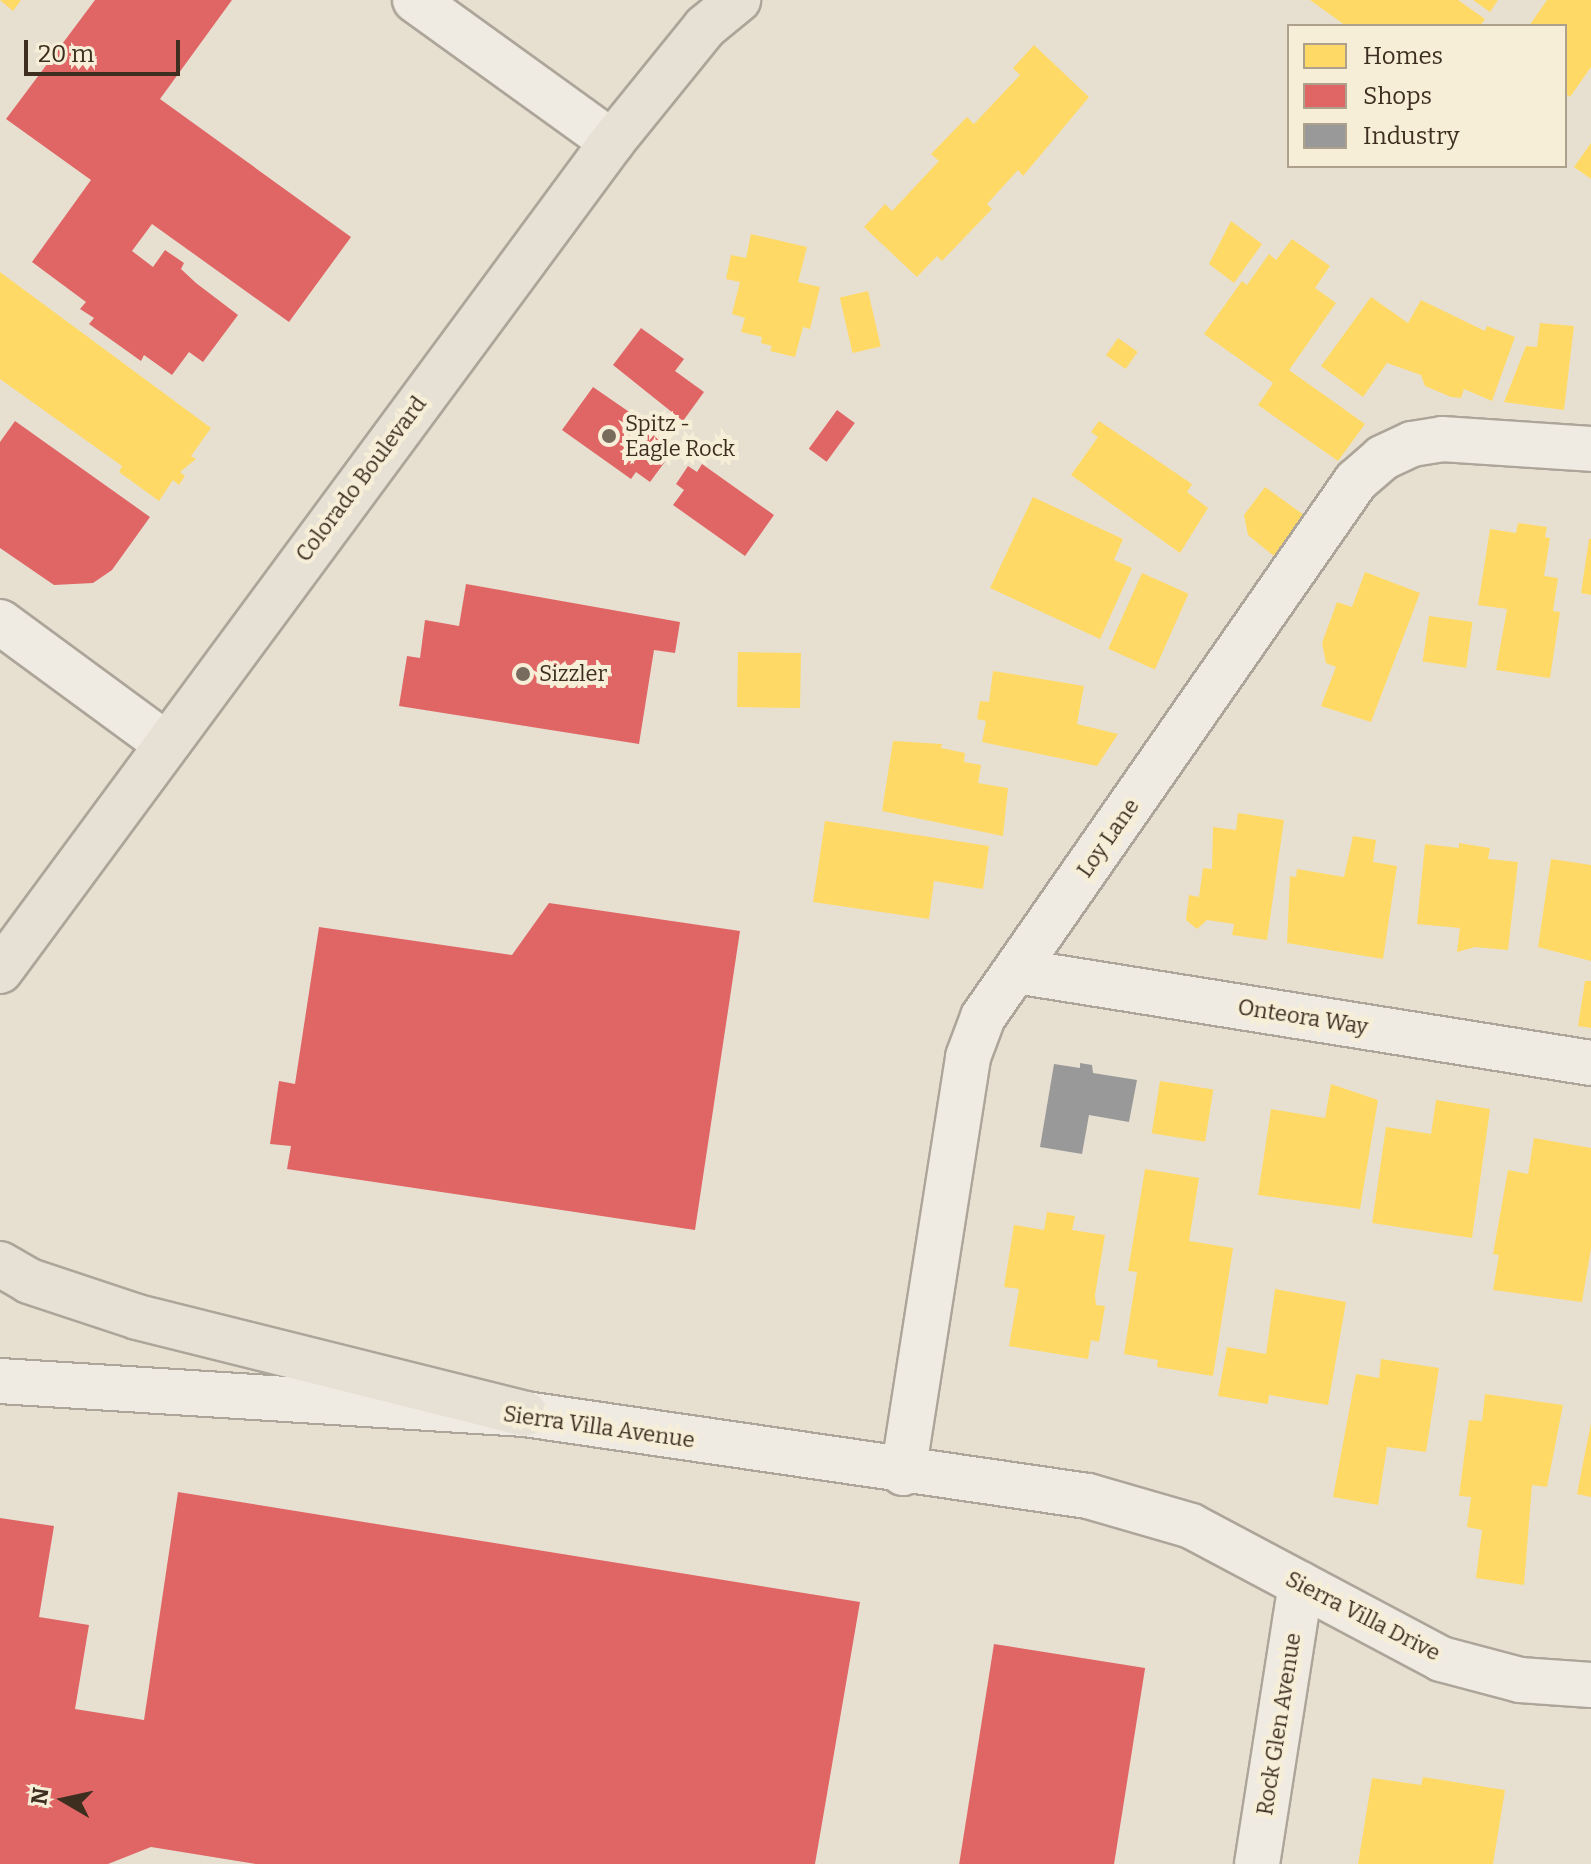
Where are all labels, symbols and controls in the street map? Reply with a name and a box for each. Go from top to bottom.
scale bar [28,24,184,74]
legend [1287,24,1567,168]
text: 20 m [38,40,94,68]
text: Homes [1363,42,1443,70]
text: Shops [1363,82,1432,110]
text: Industry [1363,122,1460,150]
street label: Colorado Boulevard [290,391,432,567]
place label: Spitz - Eagle Rock [625,410,735,462]
marker: Spitz - Eagle Rock [600,427,618,445]
place label: Sizzler [539,661,607,687]
marker: Sizzler [514,665,532,683]
street label: Loy Lane [1071,794,1145,882]
street label: Onteora Way [1236,994,1370,1040]
street label: Sierra Villa Avenue [502,1401,696,1453]
street label: Sierra Villa Drive [1281,1566,1445,1666]
street label: Rock Glen Avenue [1252,1631,1306,1817]
north arrow [24,1760,104,1840]
text: N [25,1786,54,1807]

